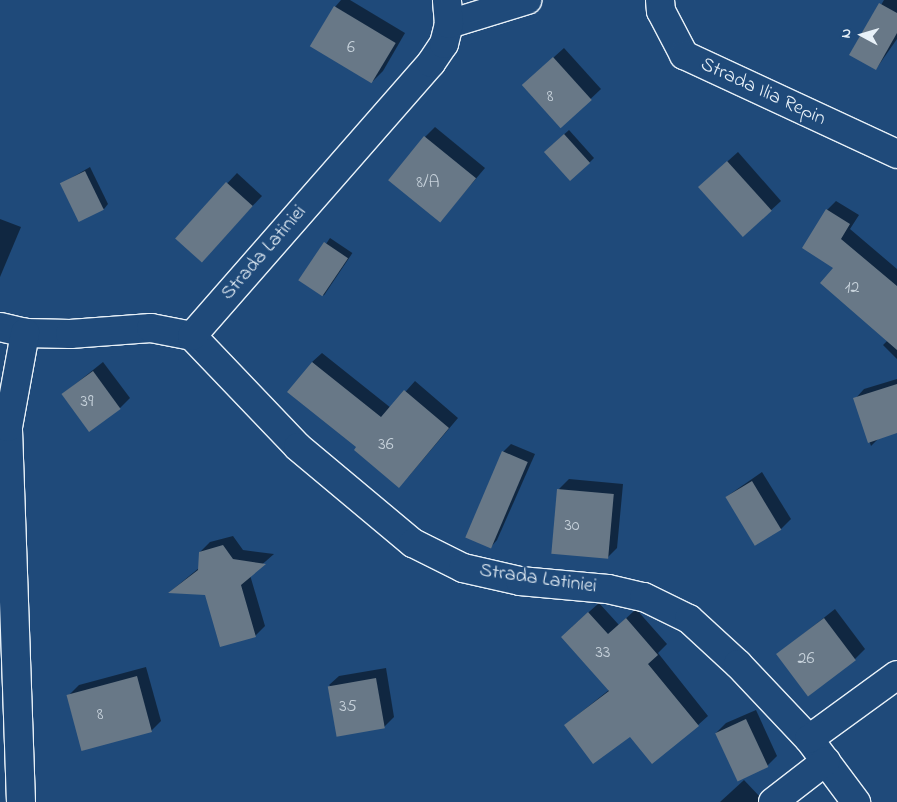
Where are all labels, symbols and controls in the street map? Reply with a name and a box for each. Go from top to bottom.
north arrow [837,10,887,60]
text: N [836,28,858,39]
house number: 6 [347,37,355,59]
street label: Strada Ilia Repin [697,53,829,131]
house number: 8 [547,86,553,108]
house number: 8/A [416,172,440,194]
street label: Strada Latiniei [216,201,312,305]
house number: 12 [845,277,859,299]
house number: 39 [81,391,93,413]
house number: 36 [378,434,394,456]
house number: 30 [564,515,580,537]
street label: Strada Latiniei [478,559,598,599]
house number: 33 [596,642,610,664]
house number: 26 [798,648,814,670]
house number: 35 [339,696,357,718]
house number: 8 [97,704,103,726]

